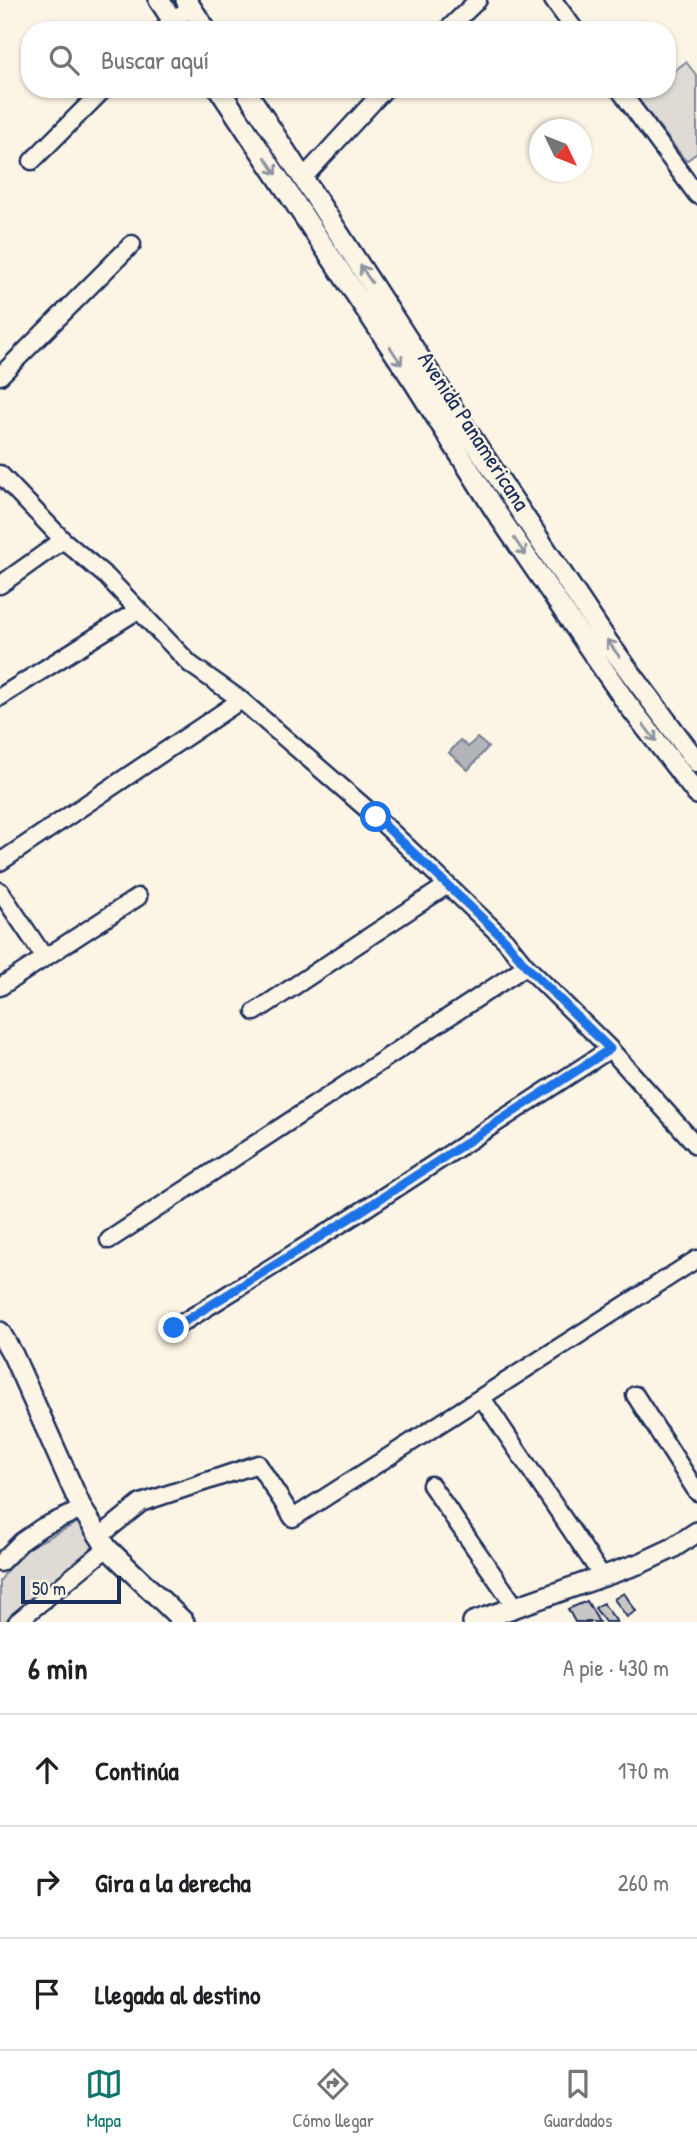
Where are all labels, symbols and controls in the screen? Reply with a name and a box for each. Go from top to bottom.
search box [21,21,676,98]
icon: search [45,41,83,79]
text: Buscar aquí [101,42,209,77]
north arrow [529,119,592,182]
one-way arrow [264,156,278,175]
one-way arrow [359,265,374,284]
street label: Avenida Panamericana [411,345,538,516]
one-way arrow [389,346,404,365]
one-way arrow [513,537,527,556]
one-way arrow [605,639,620,658]
one-way arrow [643,724,658,742]
route start [360,801,391,832]
route end [158,1312,189,1343]
scale bar [21,1573,121,1605]
text: 50 m [32,1575,66,1601]
text: 6 min [28,1648,88,1688]
text: A pie · 430 m [563,1652,669,1683]
icon: ahead [28,1751,66,1789]
text: Continúa [95,1753,179,1788]
text: 170 m [618,1755,669,1786]
icon: right [28,1863,66,1901]
text: Gira a la derecha [95,1865,251,1900]
text: 260 m [618,1867,669,1898]
icon: arrive [28,1975,66,2013]
text: Llegada al destino [95,1977,261,2012]
tab: Mapa [85,2065,123,2133]
tab: Cómo llegar [292,2065,374,2133]
tab: Guardados [544,2065,612,2133]

